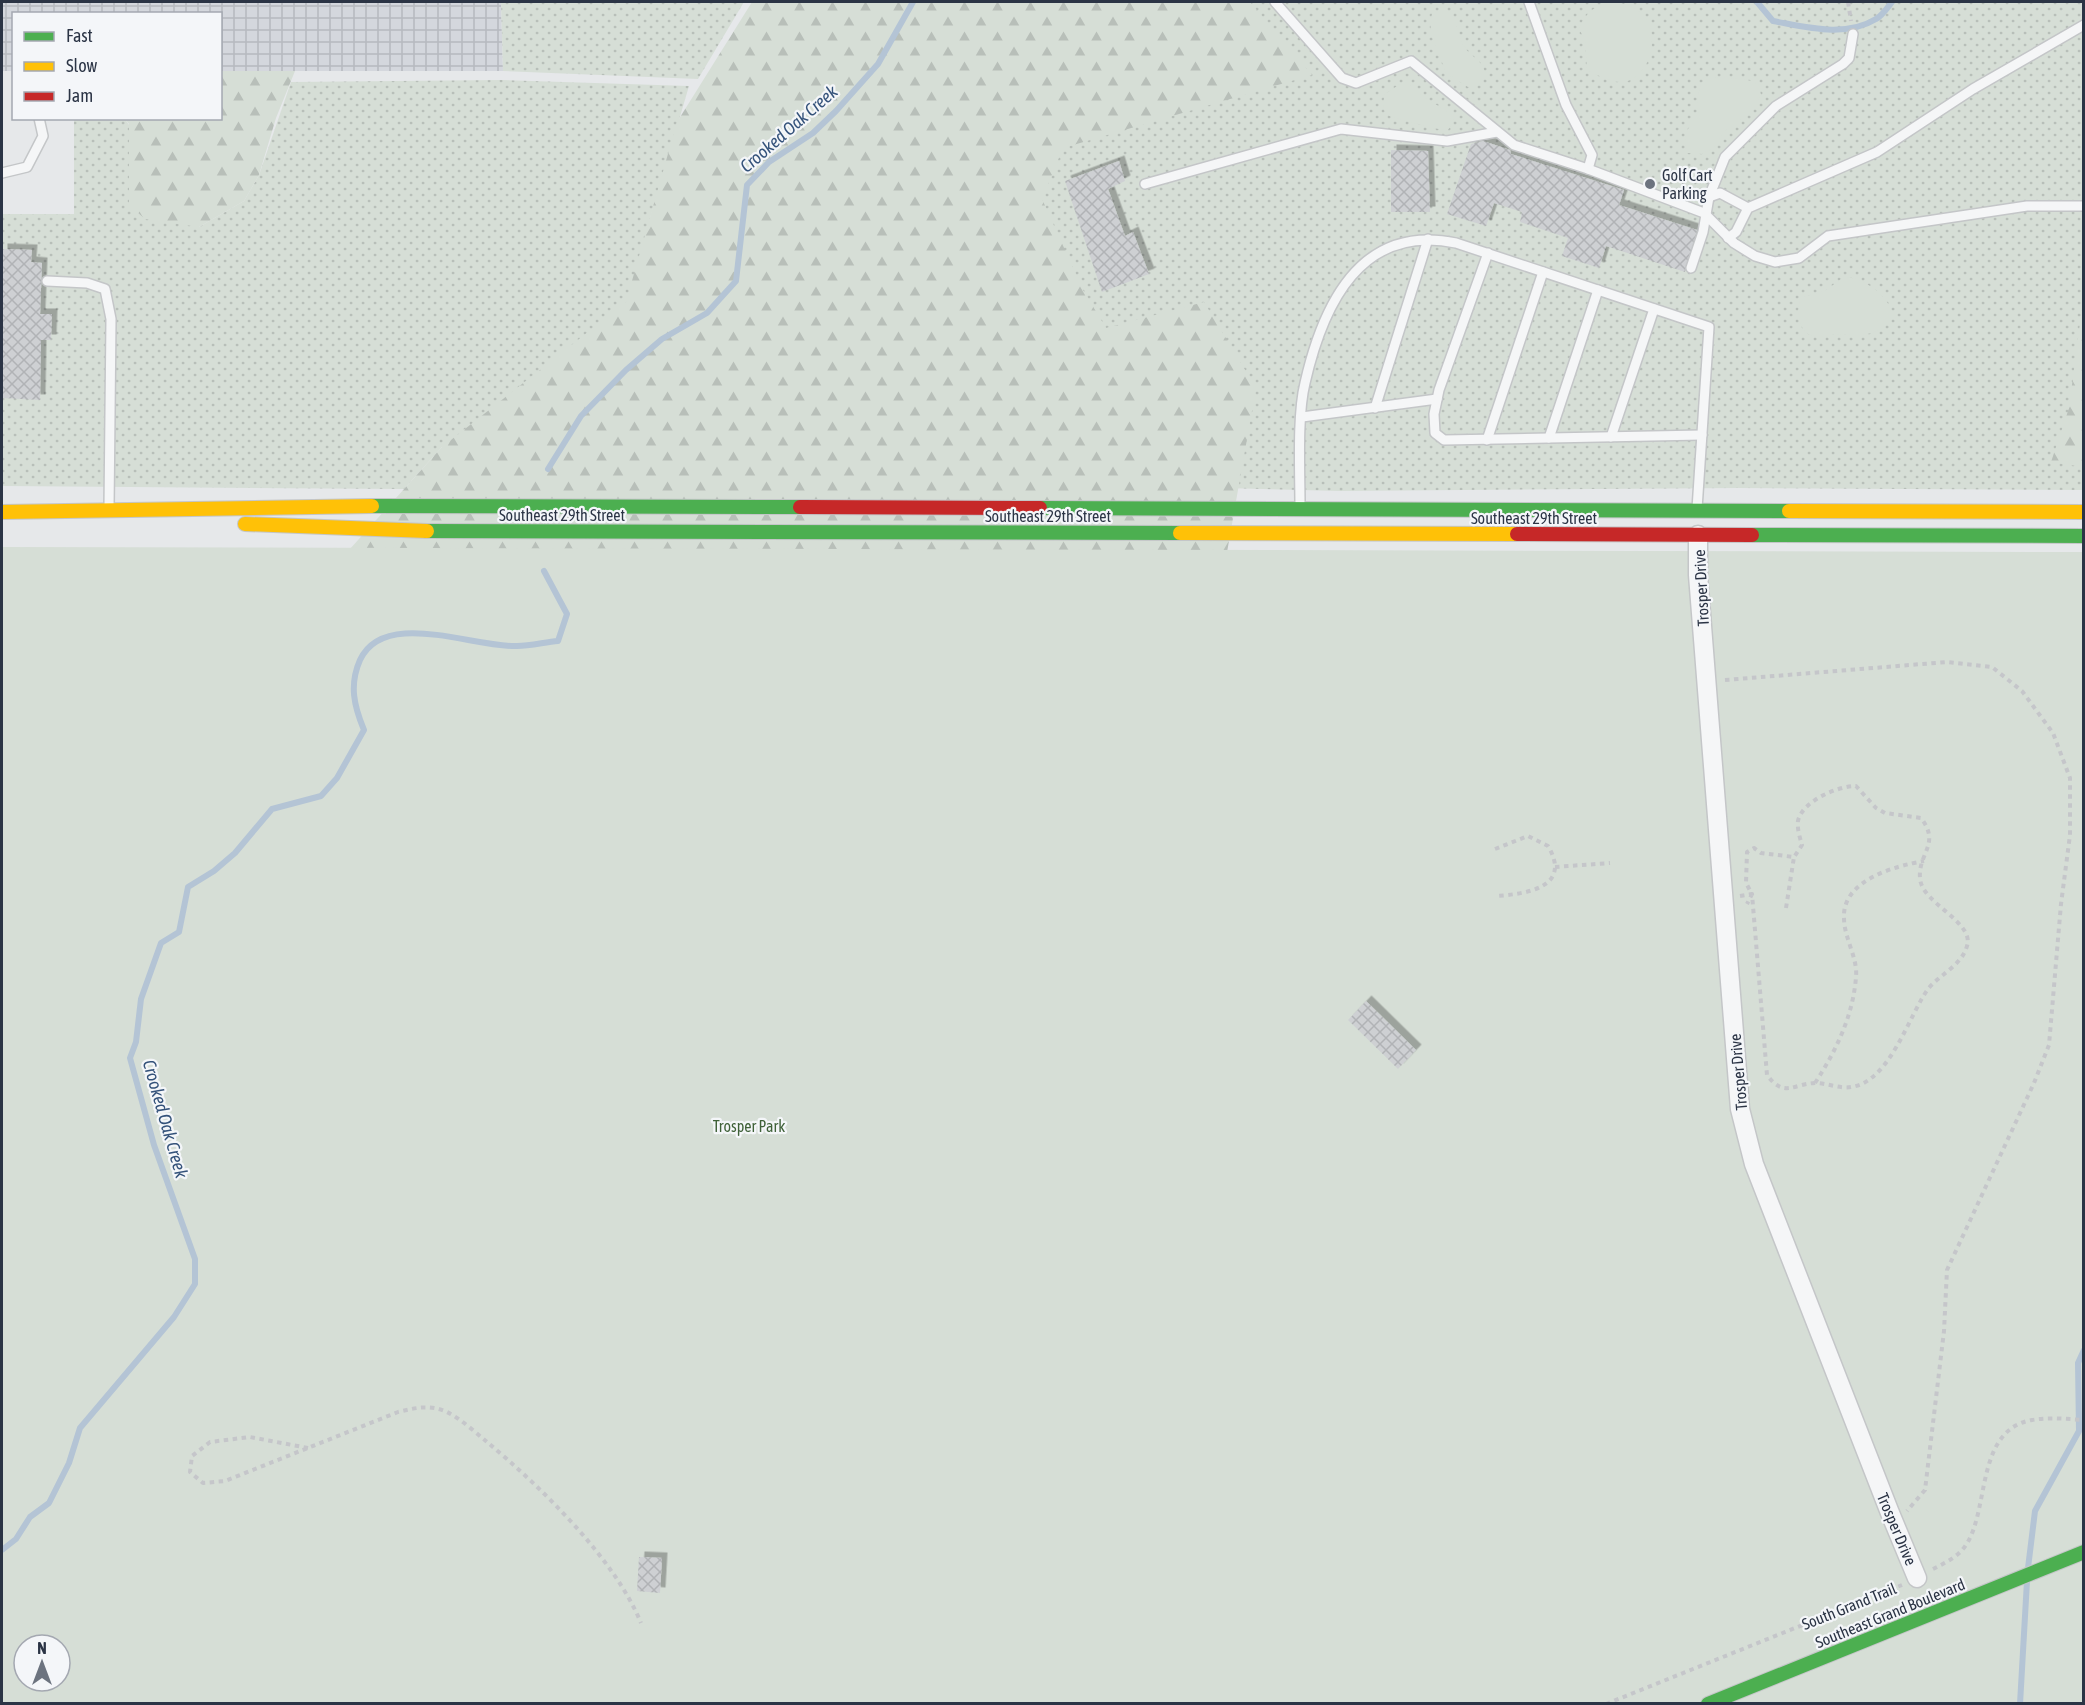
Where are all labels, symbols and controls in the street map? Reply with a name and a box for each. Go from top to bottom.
legend [12,12,222,120]
text: Fast [66,25,93,46]
text: Slow [66,55,97,76]
water label: Crooked Oak Creek [736,80,842,177]
text: Jam [66,85,93,106]
place label: Golf Cart Parking [1662,166,1713,203]
marker: Golf Cart Parking [1643,177,1657,191]
street label: Southeast 29th Street [499,506,625,524]
street label: Southeast 29th Street [985,507,1111,525]
street label: Southeast 29th Street [1471,509,1597,527]
street label: Trosper Drive [1690,549,1713,627]
street label: Trosper Drive [1726,1033,1751,1111]
water label: Crooked Oak Creek [139,1057,193,1182]
park label: Trosper Park [713,1117,785,1136]
street label: Trosper Drive [1873,1490,1920,1568]
street label: Southeast Grand Boulevard [1813,1575,1967,1651]
street label: South Grand Trail [1799,1579,1900,1633]
north arrow [12,1633,72,1693]
text: N [37,1639,47,1657]

